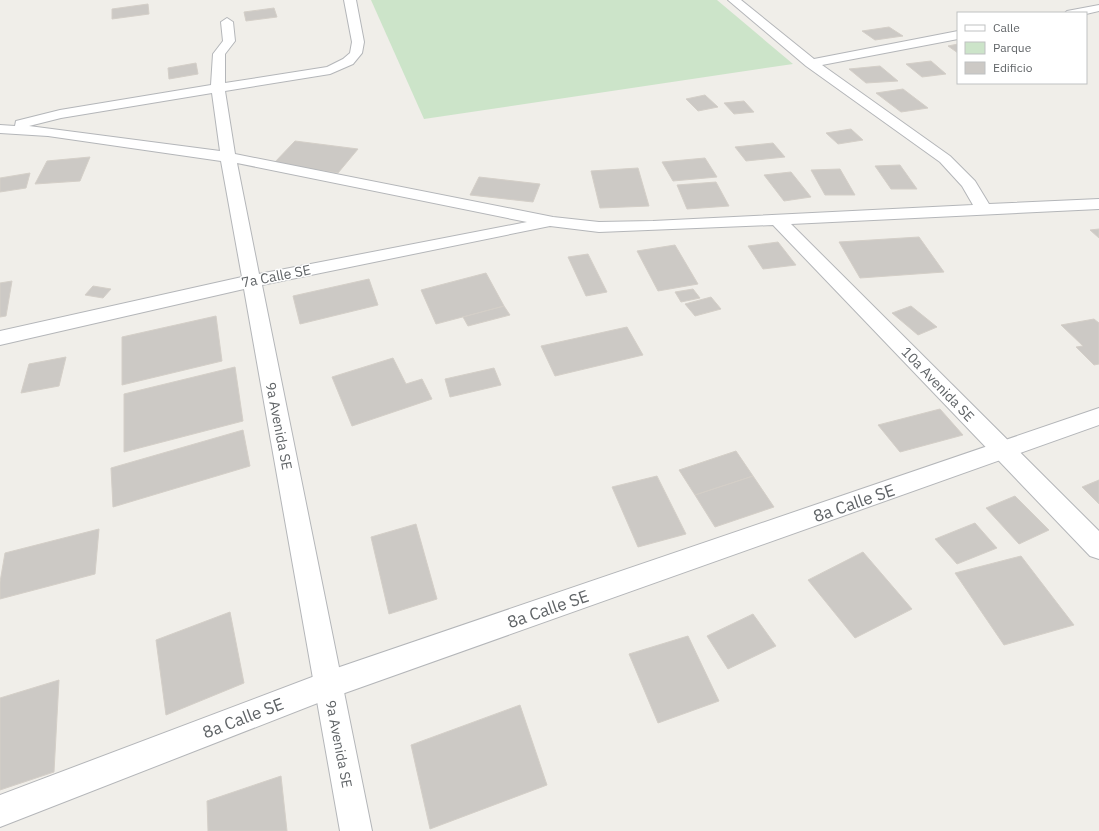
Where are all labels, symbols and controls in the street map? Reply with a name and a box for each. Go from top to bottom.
legend [957,12,1087,84]
text: Calle [993,20,1020,35]
text: Parque [993,40,1032,55]
text: Edificio [993,60,1033,75]
street label: 7a Calle SE [240,260,312,292]
street label: 10a Avenida SE [898,343,978,425]
street label: 9a Avenida SE [262,381,296,471]
street label: 8a Calle SE [810,479,898,527]
street label: 8a Calle SE [504,585,592,633]
street label: 8a Calle SE [199,692,287,744]
street label: 9a Avenida SE [322,699,356,789]

